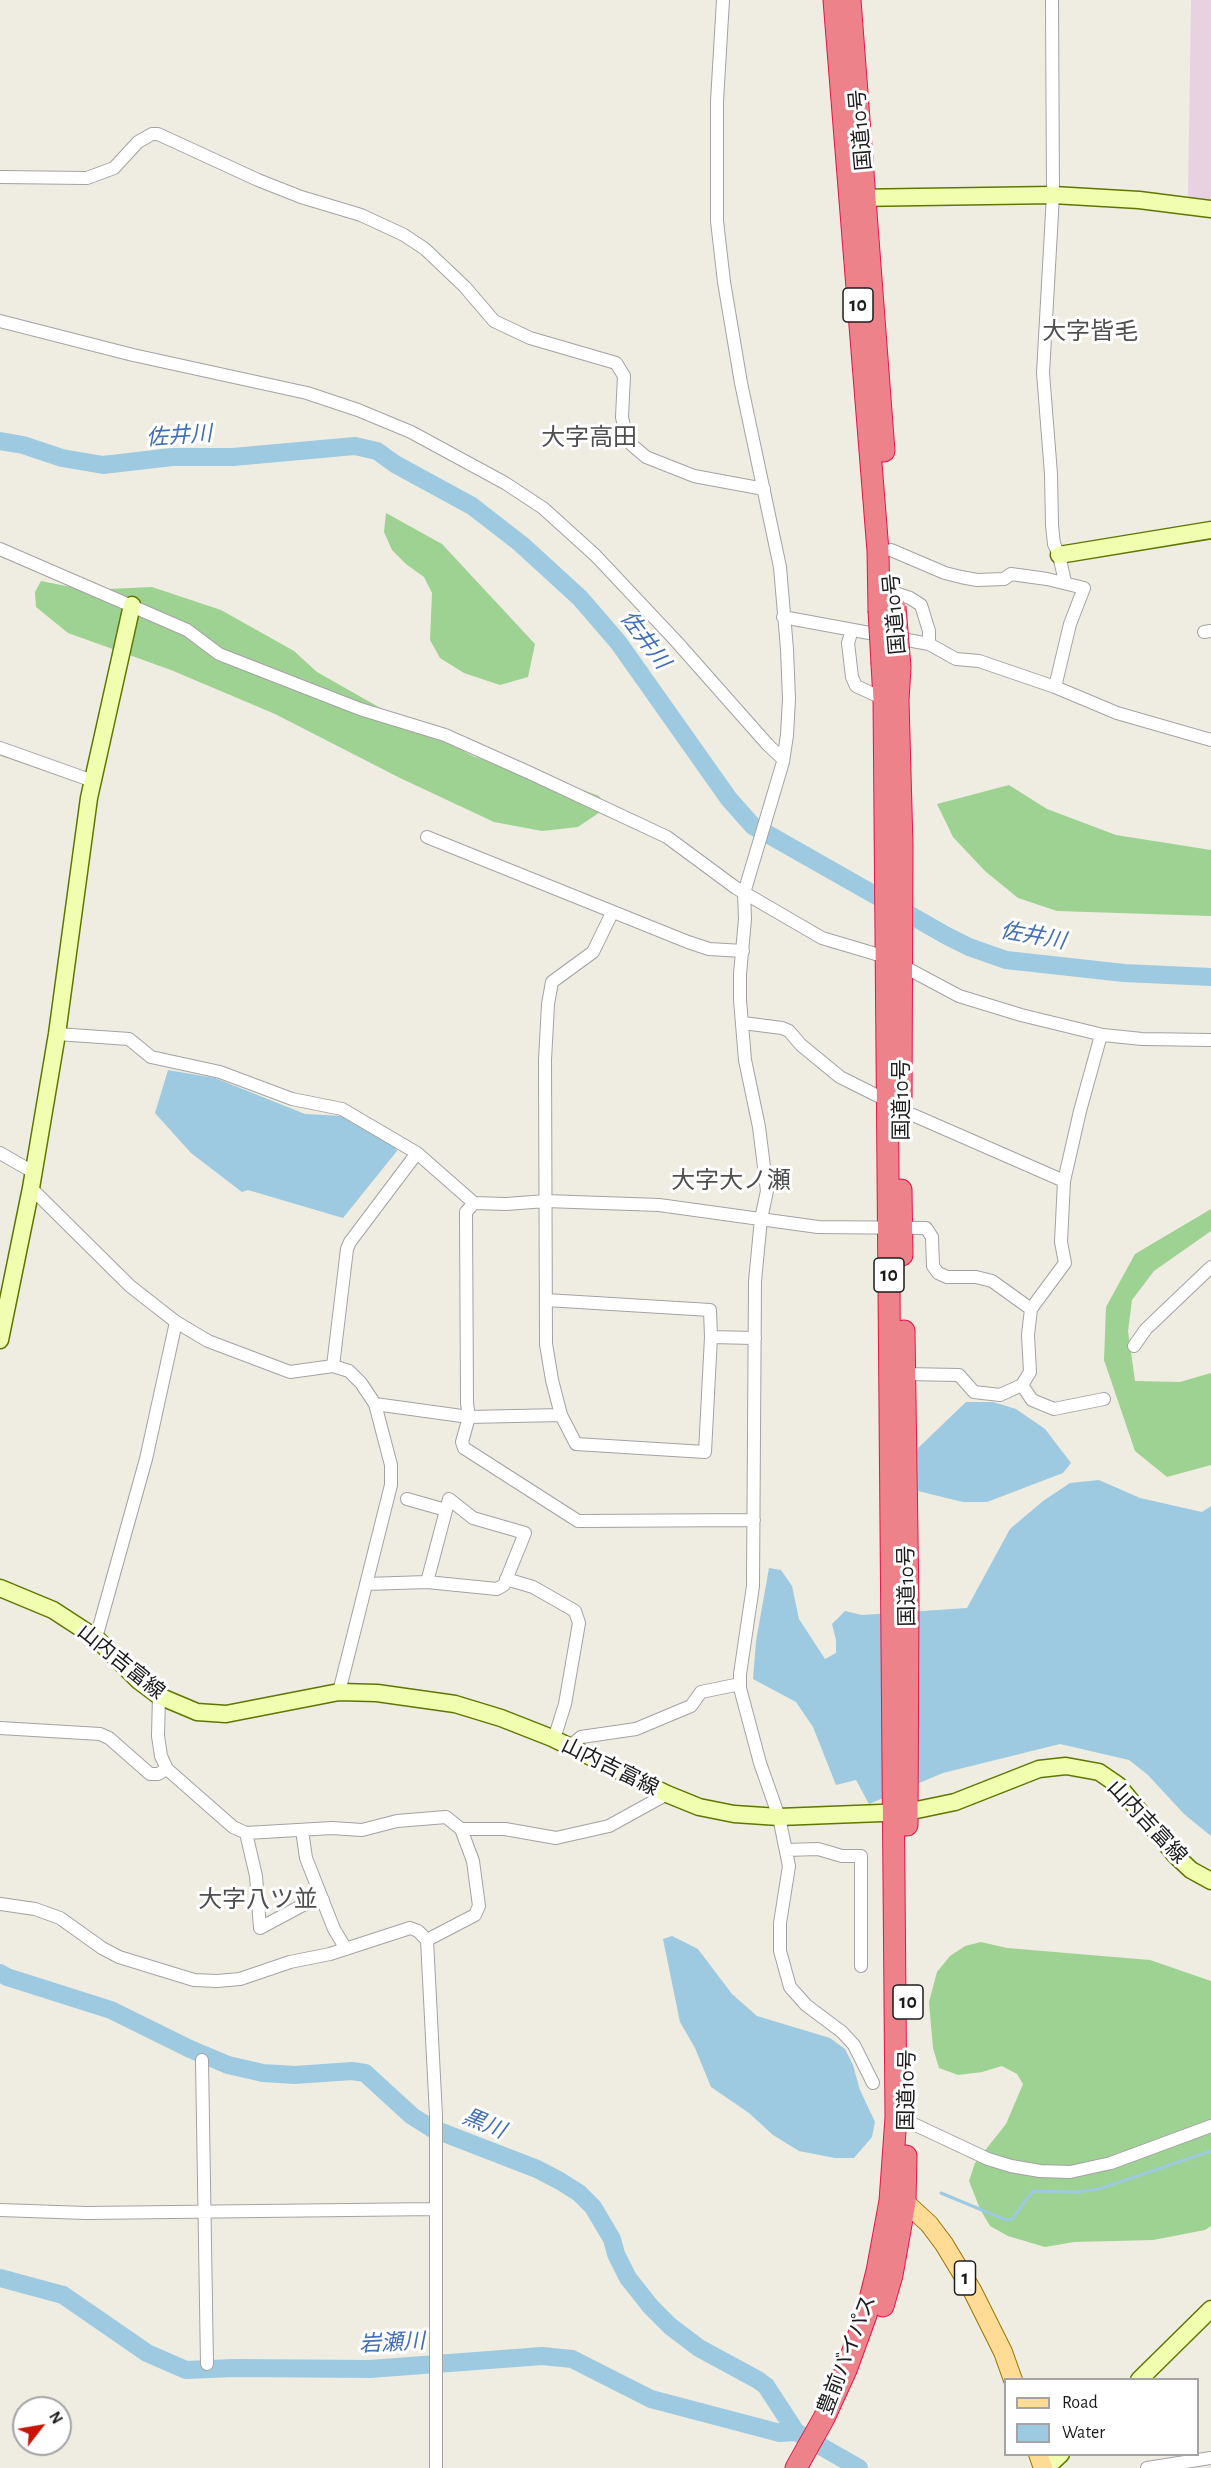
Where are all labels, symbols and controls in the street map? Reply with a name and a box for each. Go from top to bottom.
street label: 国道10号 [845,88,877,172]
road number: 10 [843,288,873,322]
district label: 大字皆毛 [1042,318,1138,346]
water label: 佐井川 [145,421,213,451]
district label: 大字高田 [541,424,637,452]
street label: 国道10号 [879,572,911,656]
water label: 佐井川 [615,606,675,674]
water label: 佐井川 [998,917,1068,955]
street label: 国道10号 [889,1059,915,1141]
district label: 大字大ノ瀬 [671,1167,791,1195]
road number: 10 [874,1258,904,1292]
street label: 国道10号 [894,1545,920,1627]
street label: 山内吉富線 [72,1619,170,1705]
street label: 山内吉富線 [557,1733,663,1801]
street label: 山内吉富線 [1102,1775,1192,1869]
district label: 大字八ツ並 [198,1886,318,1914]
road number: 10 [893,1985,923,2019]
street label: 国道10号 [894,2049,920,2131]
water label: 黒川 [459,2104,509,2144]
road number: 1 [954,2261,976,2295]
street label: 豊前バイパス [813,2292,881,2418]
water label: 岩瀬川 [358,2328,426,2358]
legend [1004,2378,1199,2456]
text: Road [1062,2394,1098,2412]
north arrow [12,2396,72,2456]
text: N [46,2409,65,2427]
text: Water [1062,2424,1105,2442]

